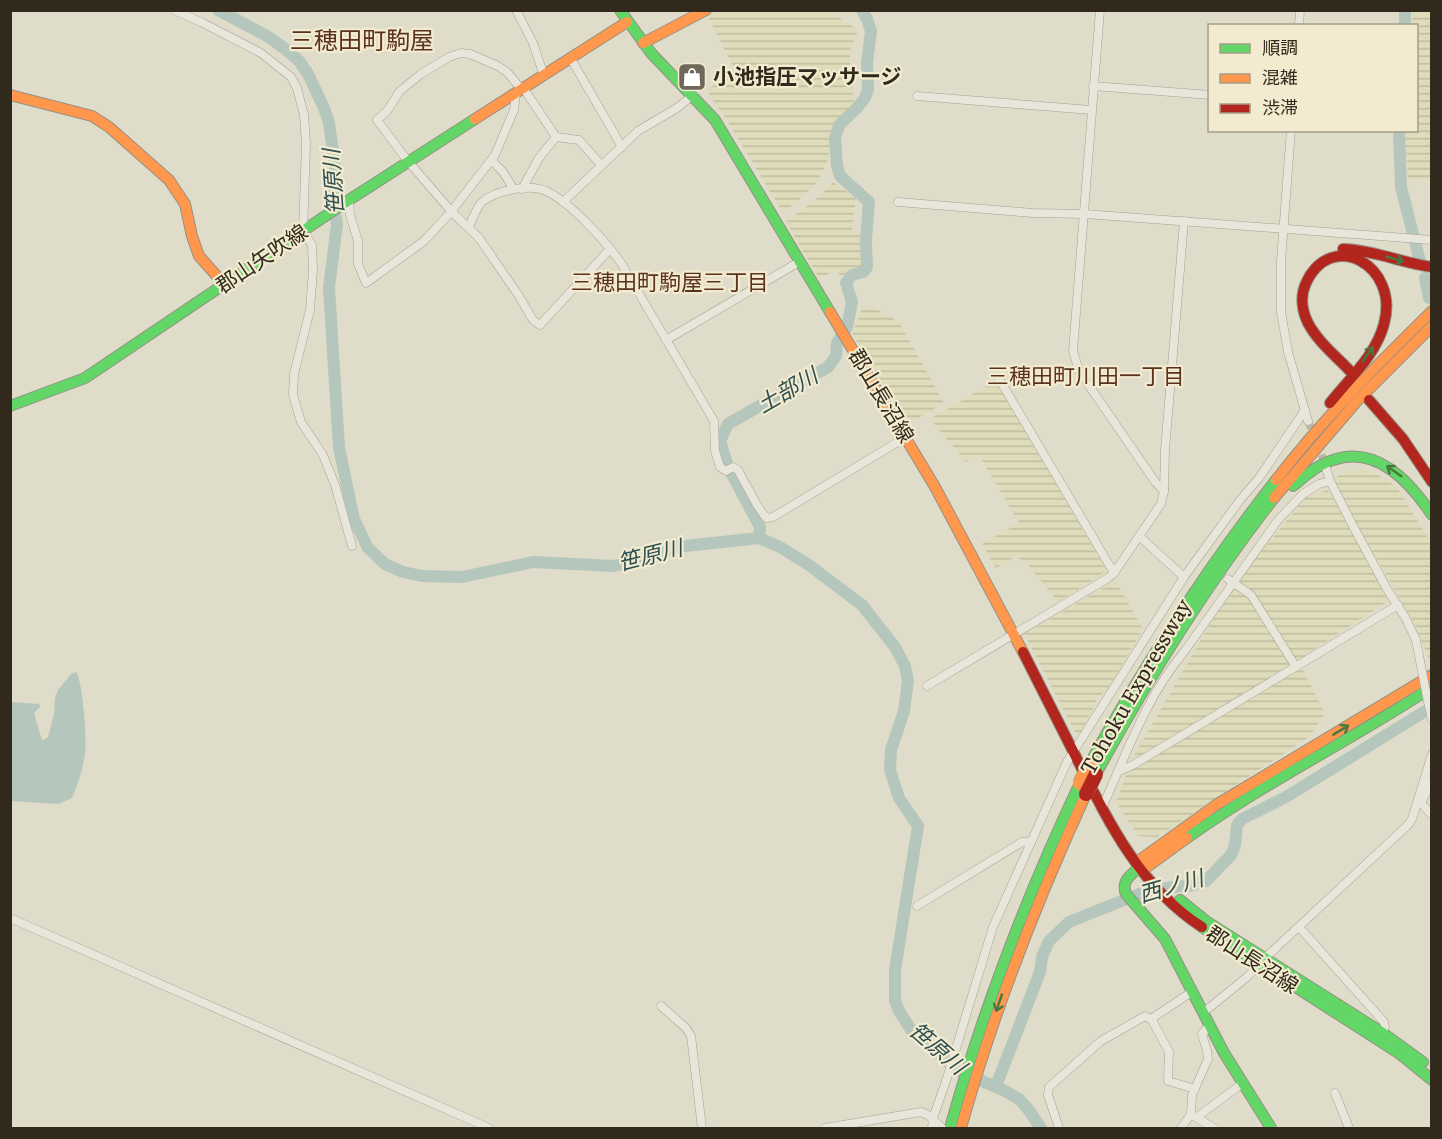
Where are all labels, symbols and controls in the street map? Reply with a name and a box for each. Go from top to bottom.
district label: 三穂田町駒屋 [290,21,434,56]
legend [1208,24,1418,132]
text: 順調 [1262,33,1298,60]
place label: 小池指圧マッサージ [713,59,902,90]
shop icon: 小池指圧マッサージ [676,61,708,93]
text: 混雑 [1262,63,1298,90]
text: 渋滞 [1262,93,1298,120]
water label: 笹原川 [313,146,350,216]
street label: 郡山矢吹線 [208,215,313,299]
one-way arrow [1385,254,1404,265]
district label: 三穂田町駒屋三丁目 [571,264,769,297]
street label: 郡山長沼線 [843,342,923,448]
one-way arrow [1362,347,1374,363]
water label: 土部川 [749,357,825,419]
district label: 三穂田町川田一丁目 [987,358,1185,391]
one-way arrow [1387,465,1403,477]
water label: 笹原川 [614,529,688,578]
street label: Tohoku Expressway [1071,591,1198,780]
one-way arrow [1332,723,1349,735]
water label: 西ノ川 [1134,859,1209,910]
street label: 郡山長沼線 [1201,916,1306,999]
one-way arrow [993,993,1004,1012]
water label: 笹原川 [903,1013,976,1082]

